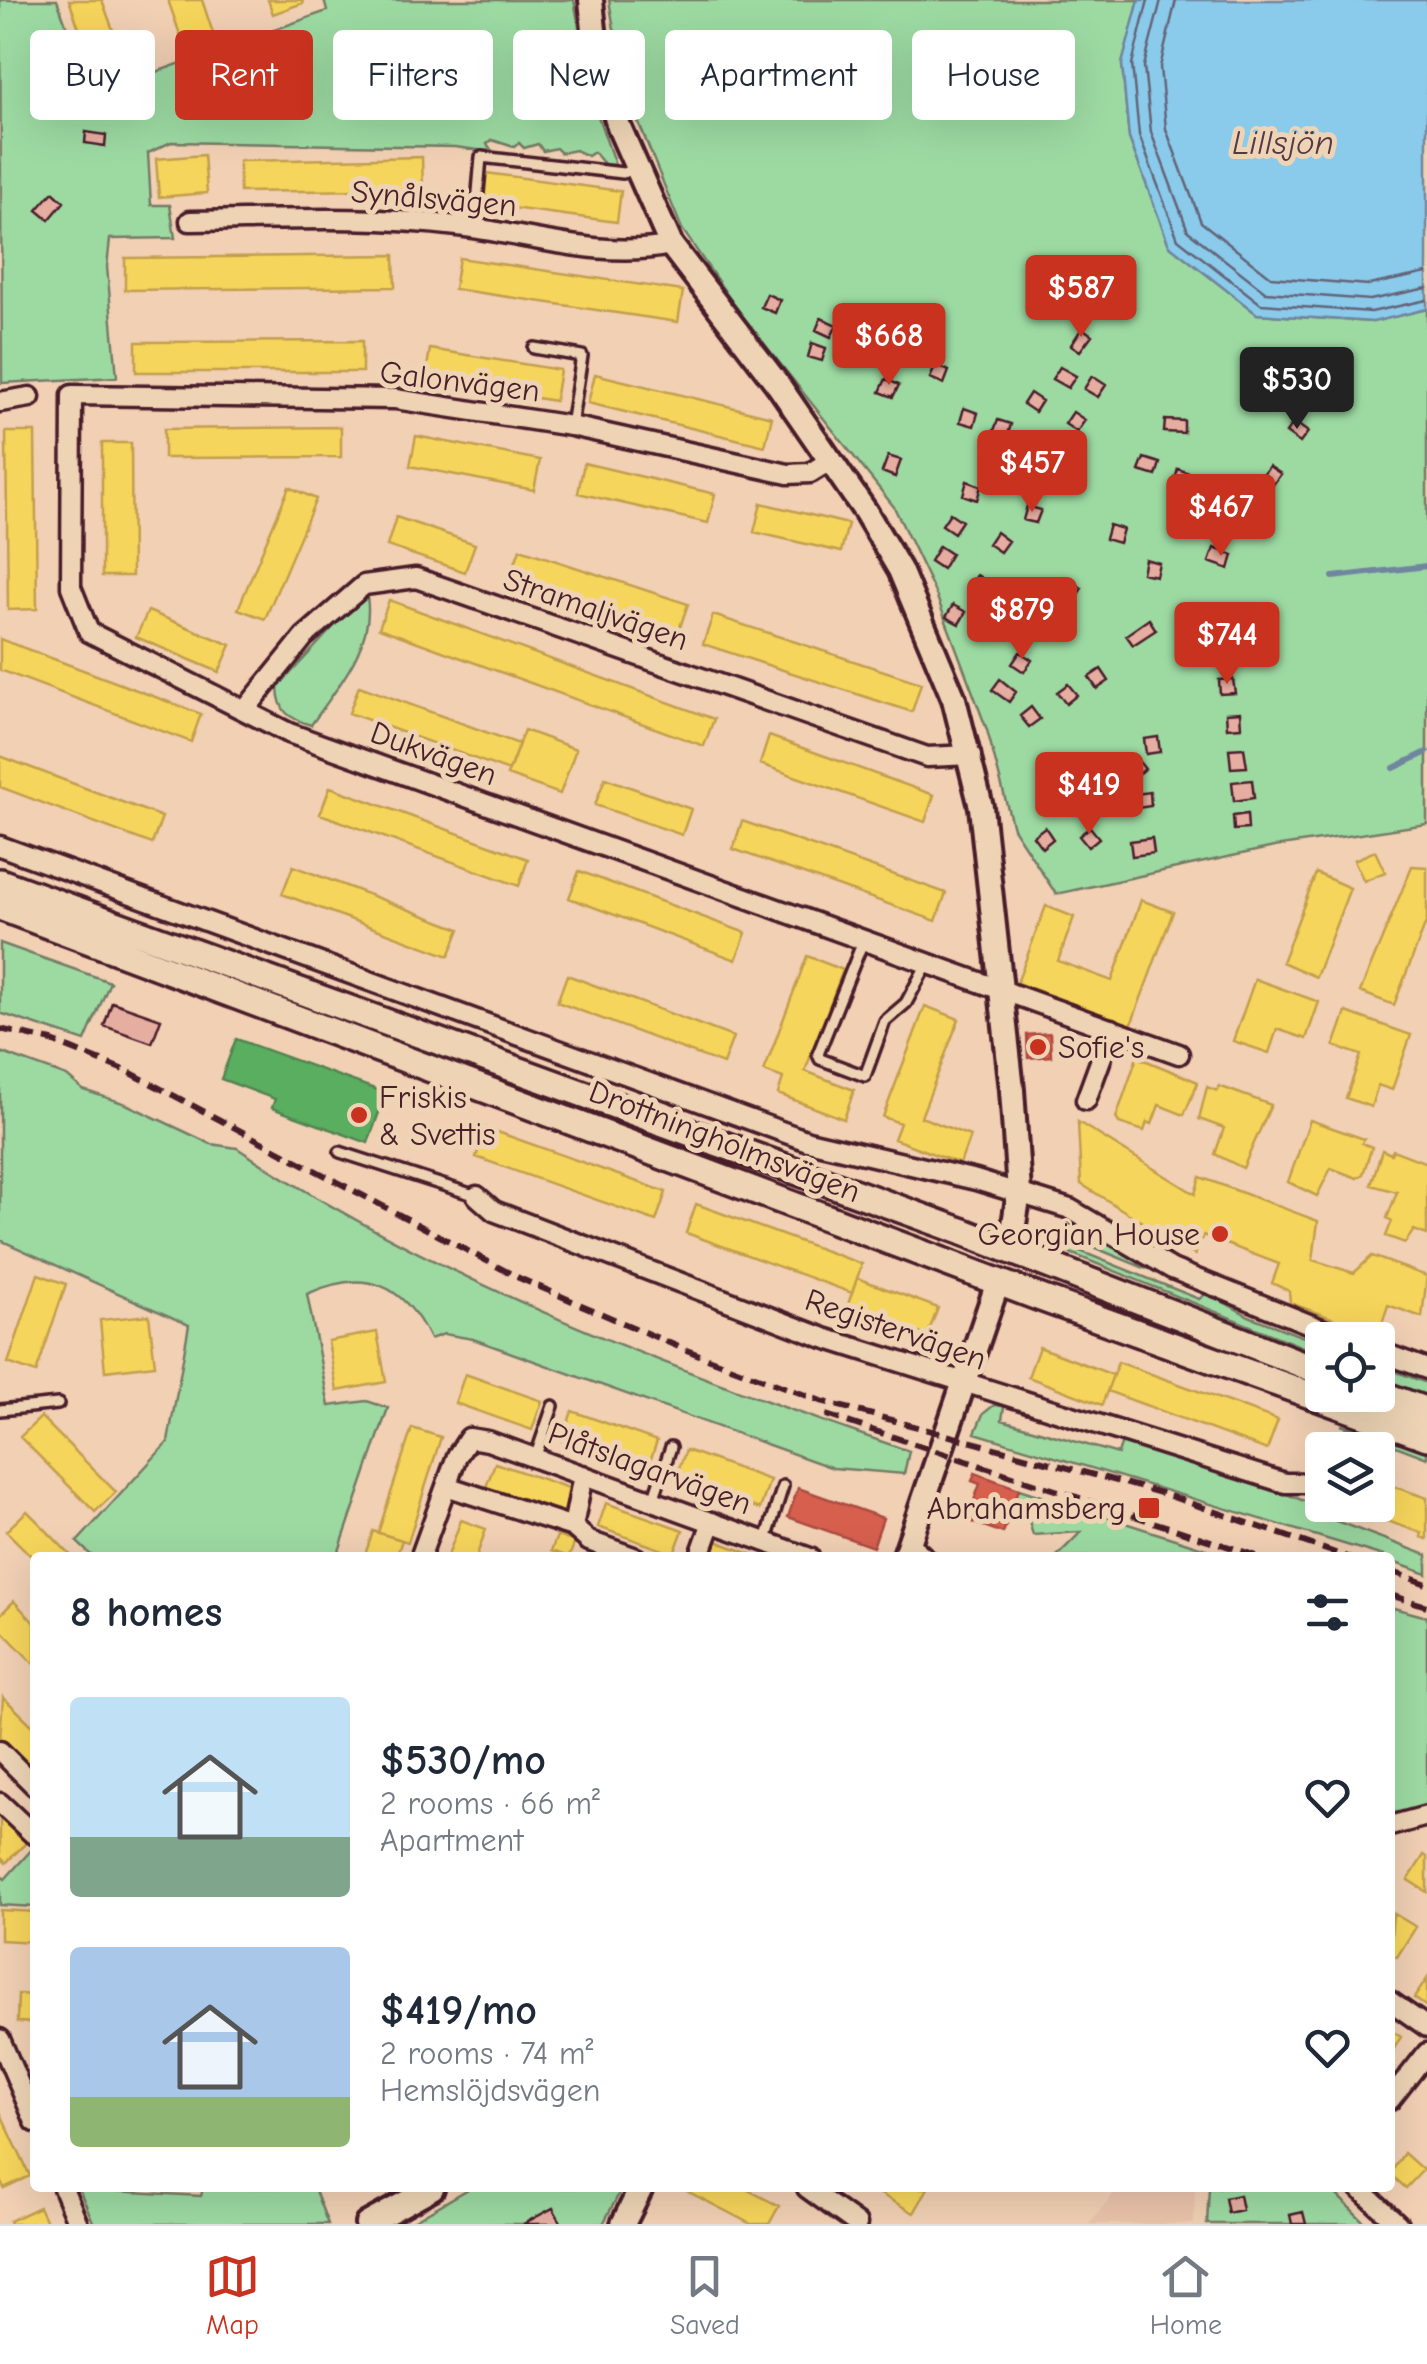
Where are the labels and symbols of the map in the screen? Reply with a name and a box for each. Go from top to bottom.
water label: Lillsjön [1232,122,1334,163]
street label: Synålsvägen [349,173,518,224]
pin: $587 [1022,255,1140,340]
pin: $668 [830,303,948,388]
pin: $530 [1238,347,1356,432]
street label: Galonvägen [378,353,542,410]
pin: $457 [973,430,1091,515]
pin: $467 [1162,474,1280,559]
street label: Stramaljvägen [499,561,693,658]
pin: $879 [963,577,1081,662]
pin: $744 [1168,602,1286,687]
street label: Dukvägen [366,714,502,793]
pin: $419 [1030,752,1148,837]
place label: Sofie's [1058,1029,1144,1066]
marker: Sofie's [1027,1036,1049,1058]
street label: Drottningholmsvägen [584,1073,866,1210]
place label: Friskis & Svettis [379,1079,496,1153]
marker: Friskis & Svettis [348,1104,370,1126]
place label: Georgian House [978,1216,1200,1253]
marker: Georgian House [1209,1223,1231,1245]
street label: Registervägen [800,1281,991,1378]
street label: Plåtslagarvägen [543,1415,756,1522]
place label: Abrahamsberg [926,1490,1126,1527]
marker: Abrahamsberg [1136,1495,1162,1521]

